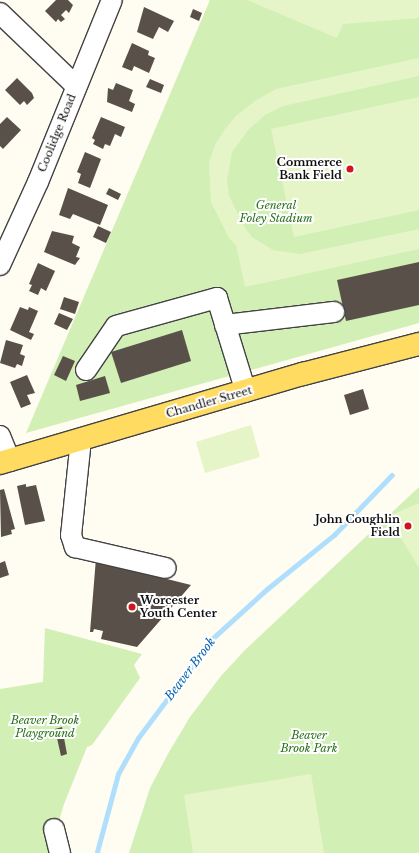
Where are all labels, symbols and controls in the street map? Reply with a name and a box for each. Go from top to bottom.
street label: Coolidge Road [35,92,79,174]
place label: Commerce Bank Field [277,156,342,182]
marker: Commerce Bank Field [345,164,355,174]
park label: General Foley Stadium [239,199,313,225]
street label: Chandler Street [164,383,254,421]
place label: John Coughlin Field [315,513,400,539]
marker: John Coughlin Field [403,521,413,531]
place label: Worcester Youth Center [140,594,217,620]
marker: Worcester Youth Center [127,602,137,612]
water label: Beaver Brook [162,635,218,703]
park label: Beaver Brook Playground [11,714,79,740]
park label: Beaver Brook Park [280,729,338,755]

